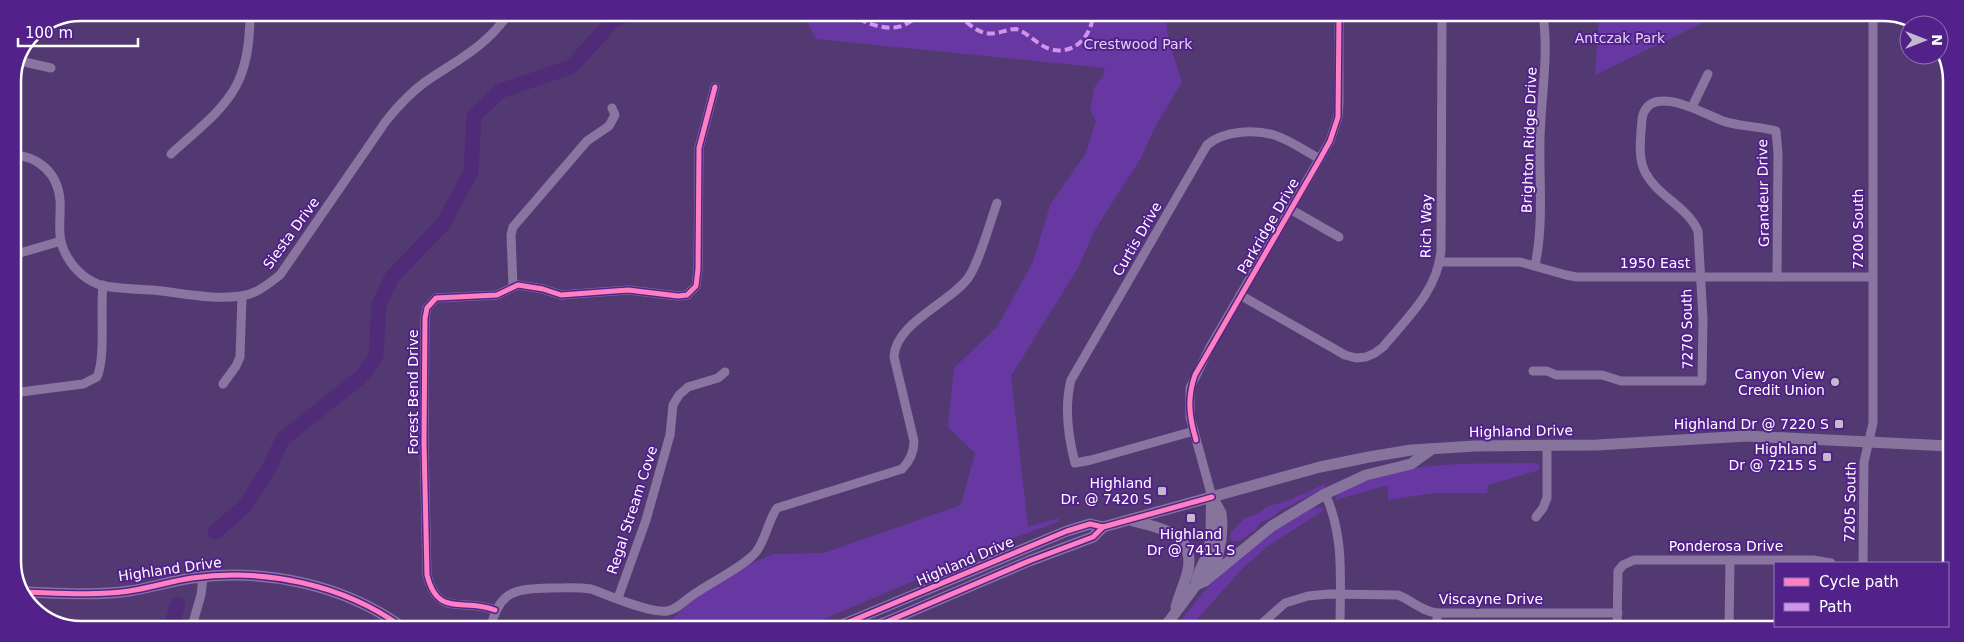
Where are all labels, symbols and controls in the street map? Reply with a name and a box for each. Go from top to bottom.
scale bar [18,15,138,47]
north arrow [1899,15,1949,65]
text: 100 m [25,24,73,42]
park label: Antczak Park [1575,30,1666,46]
text: N [1929,34,1945,46]
park label: Crestwood Park [1084,36,1193,52]
street label: Brighton Ridge Drive [1518,67,1540,213]
street label: Grandeur Drive [1754,139,1772,247]
street label: Parkridge Drive [1234,175,1302,277]
street label: 7200 South [1850,189,1866,269]
street label: Siesta Drive [260,194,322,272]
street label: Rich Way [1417,194,1435,258]
street label: Curtis Drive [1109,199,1165,279]
street label: 1950 East [1620,255,1691,271]
street label: 7270 South [1678,288,1696,370]
street label: Forest Bend Drive [405,329,421,455]
place label: Canyon View Credit Union [1734,366,1825,398]
marker: Canyon View Credit Union [1829,376,1841,388]
place label: Highland Dr @ 7220 S [1674,416,1829,432]
marker: Highland Dr @ 7220 S [1833,418,1845,430]
street label: Highland Drive [1469,422,1573,440]
place label: Highland Dr @ 7215 S [1729,441,1817,473]
street label: Regal Stream Cove [604,444,660,576]
marker: Highland Dr @ 7215 S [1821,451,1833,463]
street label: 7205 South [1841,461,1859,543]
place label: Highland Dr. @ 7420 S [1060,475,1152,507]
marker: Highland Dr. @ 7420 S [1156,485,1168,497]
marker: Highland Dr @ 7411 S [1185,512,1197,524]
place label: Highland Dr @ 7411 S [1147,526,1235,558]
street label: Highland Drive [914,533,1016,589]
street label: Ponderosa Drive [1669,538,1783,554]
street label: Highland Drive [117,554,223,584]
legend [1774,562,1949,627]
text: Cycle path [1819,573,1899,591]
street label: Viscayne Drive [1439,591,1543,607]
text: Path [1819,598,1852,616]

